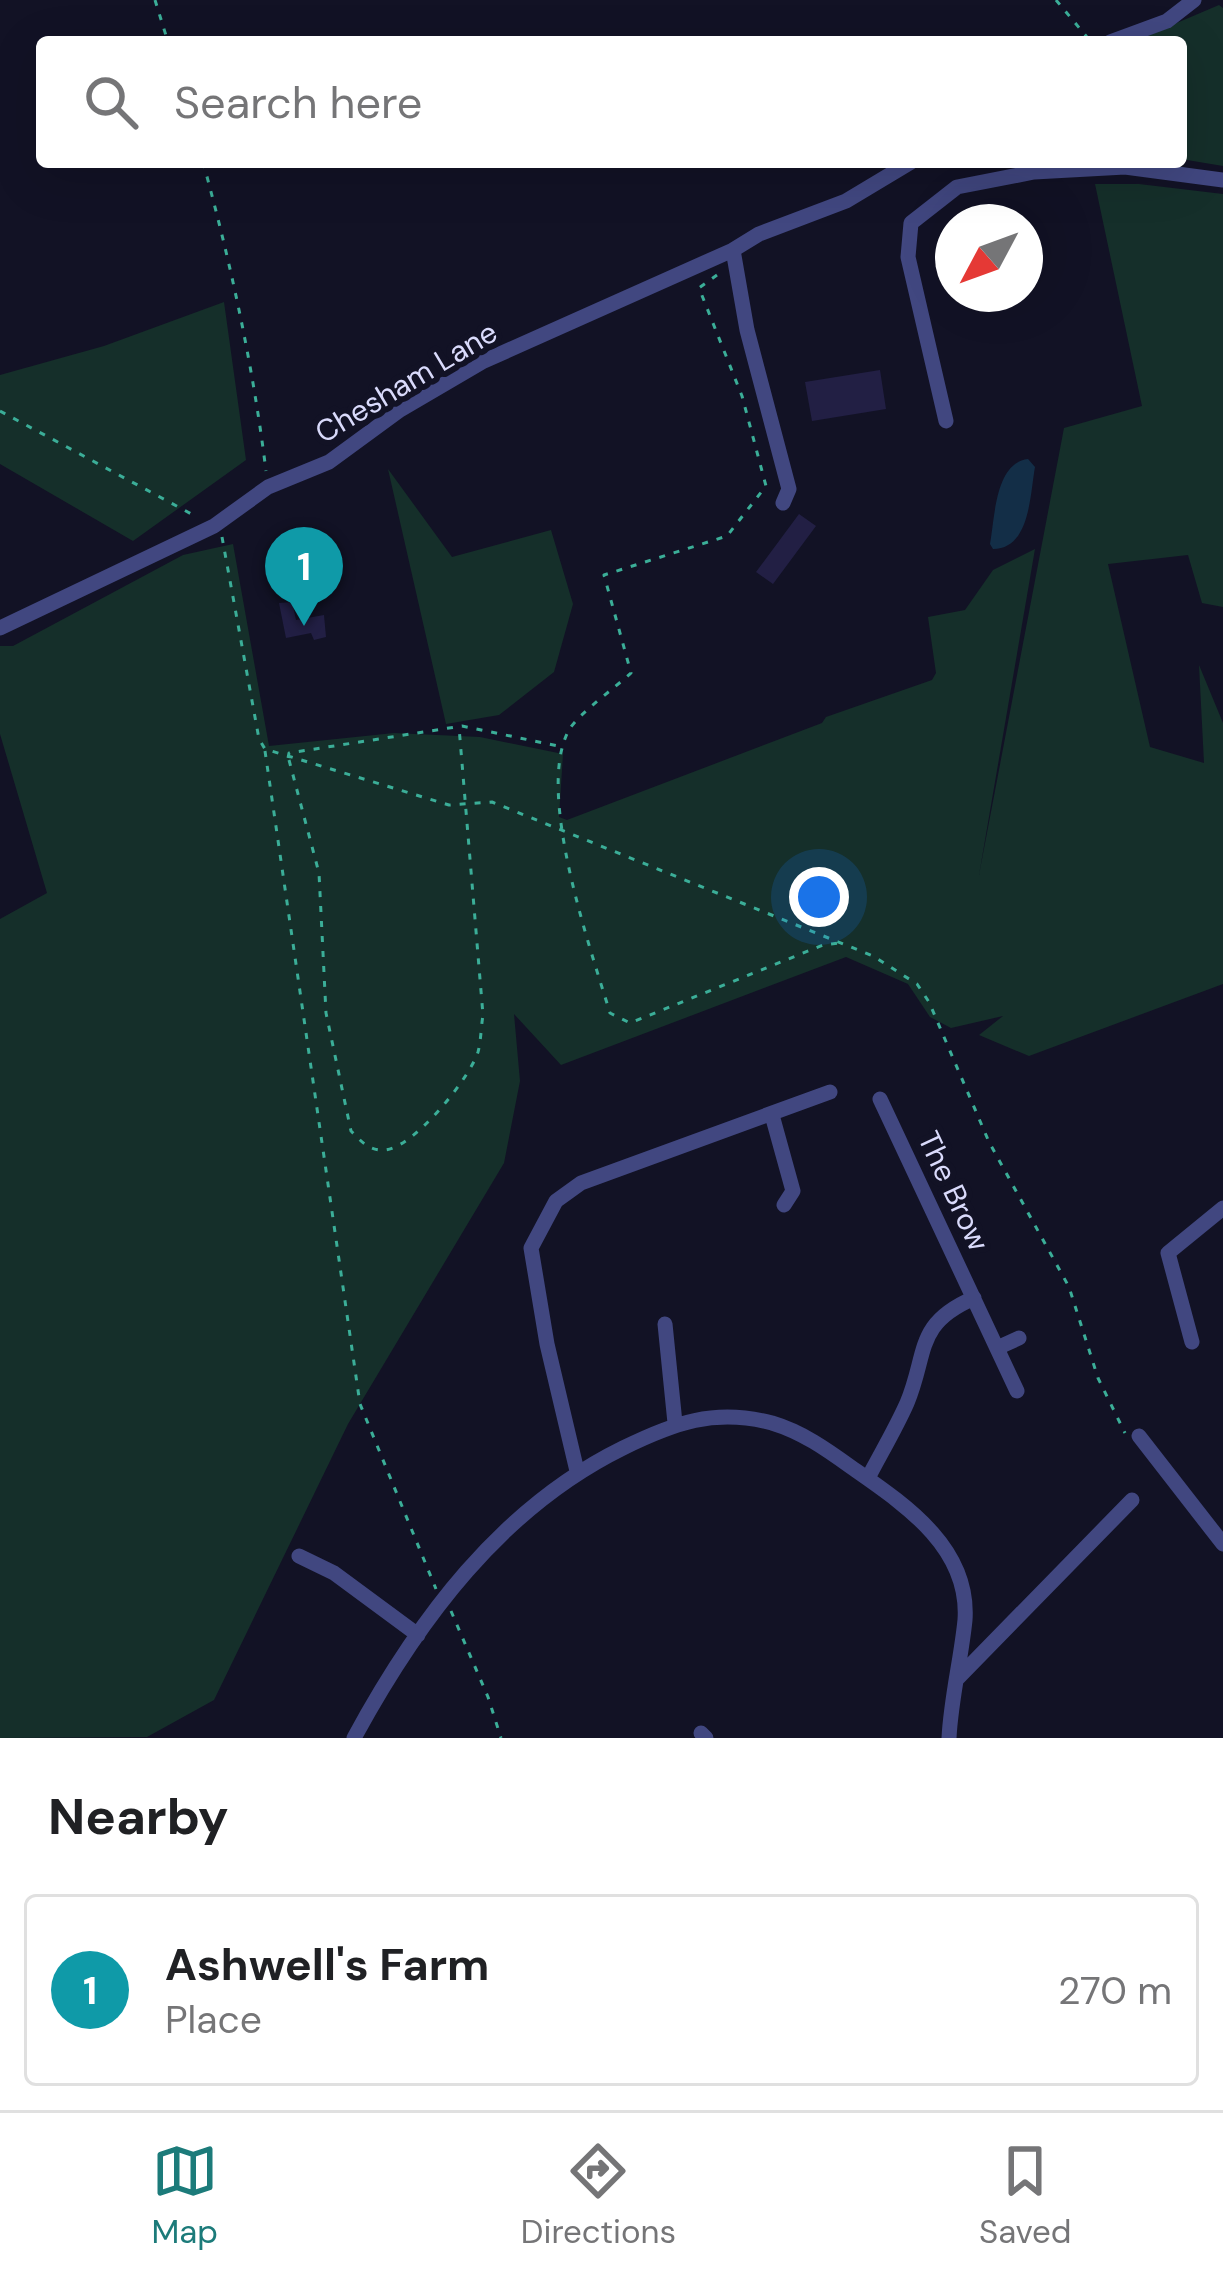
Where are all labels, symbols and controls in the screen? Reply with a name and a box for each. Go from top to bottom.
search box [36,36,1187,168]
icon: search [78,69,144,135]
text: Search here [174,73,422,132]
north arrow [935,204,1043,312]
street label: Chesham Lane [308,312,504,452]
pin: 1 [265,527,343,626]
your location [789,867,849,927]
street label: The Brow [909,1125,999,1257]
text: Nearby [48,1783,229,1850]
text: Ashwell's Farm [165,1935,489,1994]
text: 1 [83,1965,97,2016]
text: 270 m [1058,1965,1172,2016]
text: Place [165,1994,262,2045]
tab: Map [151,2138,218,2253]
tab: Directions [521,2138,676,2253]
tab: Saved [979,2138,1072,2253]

